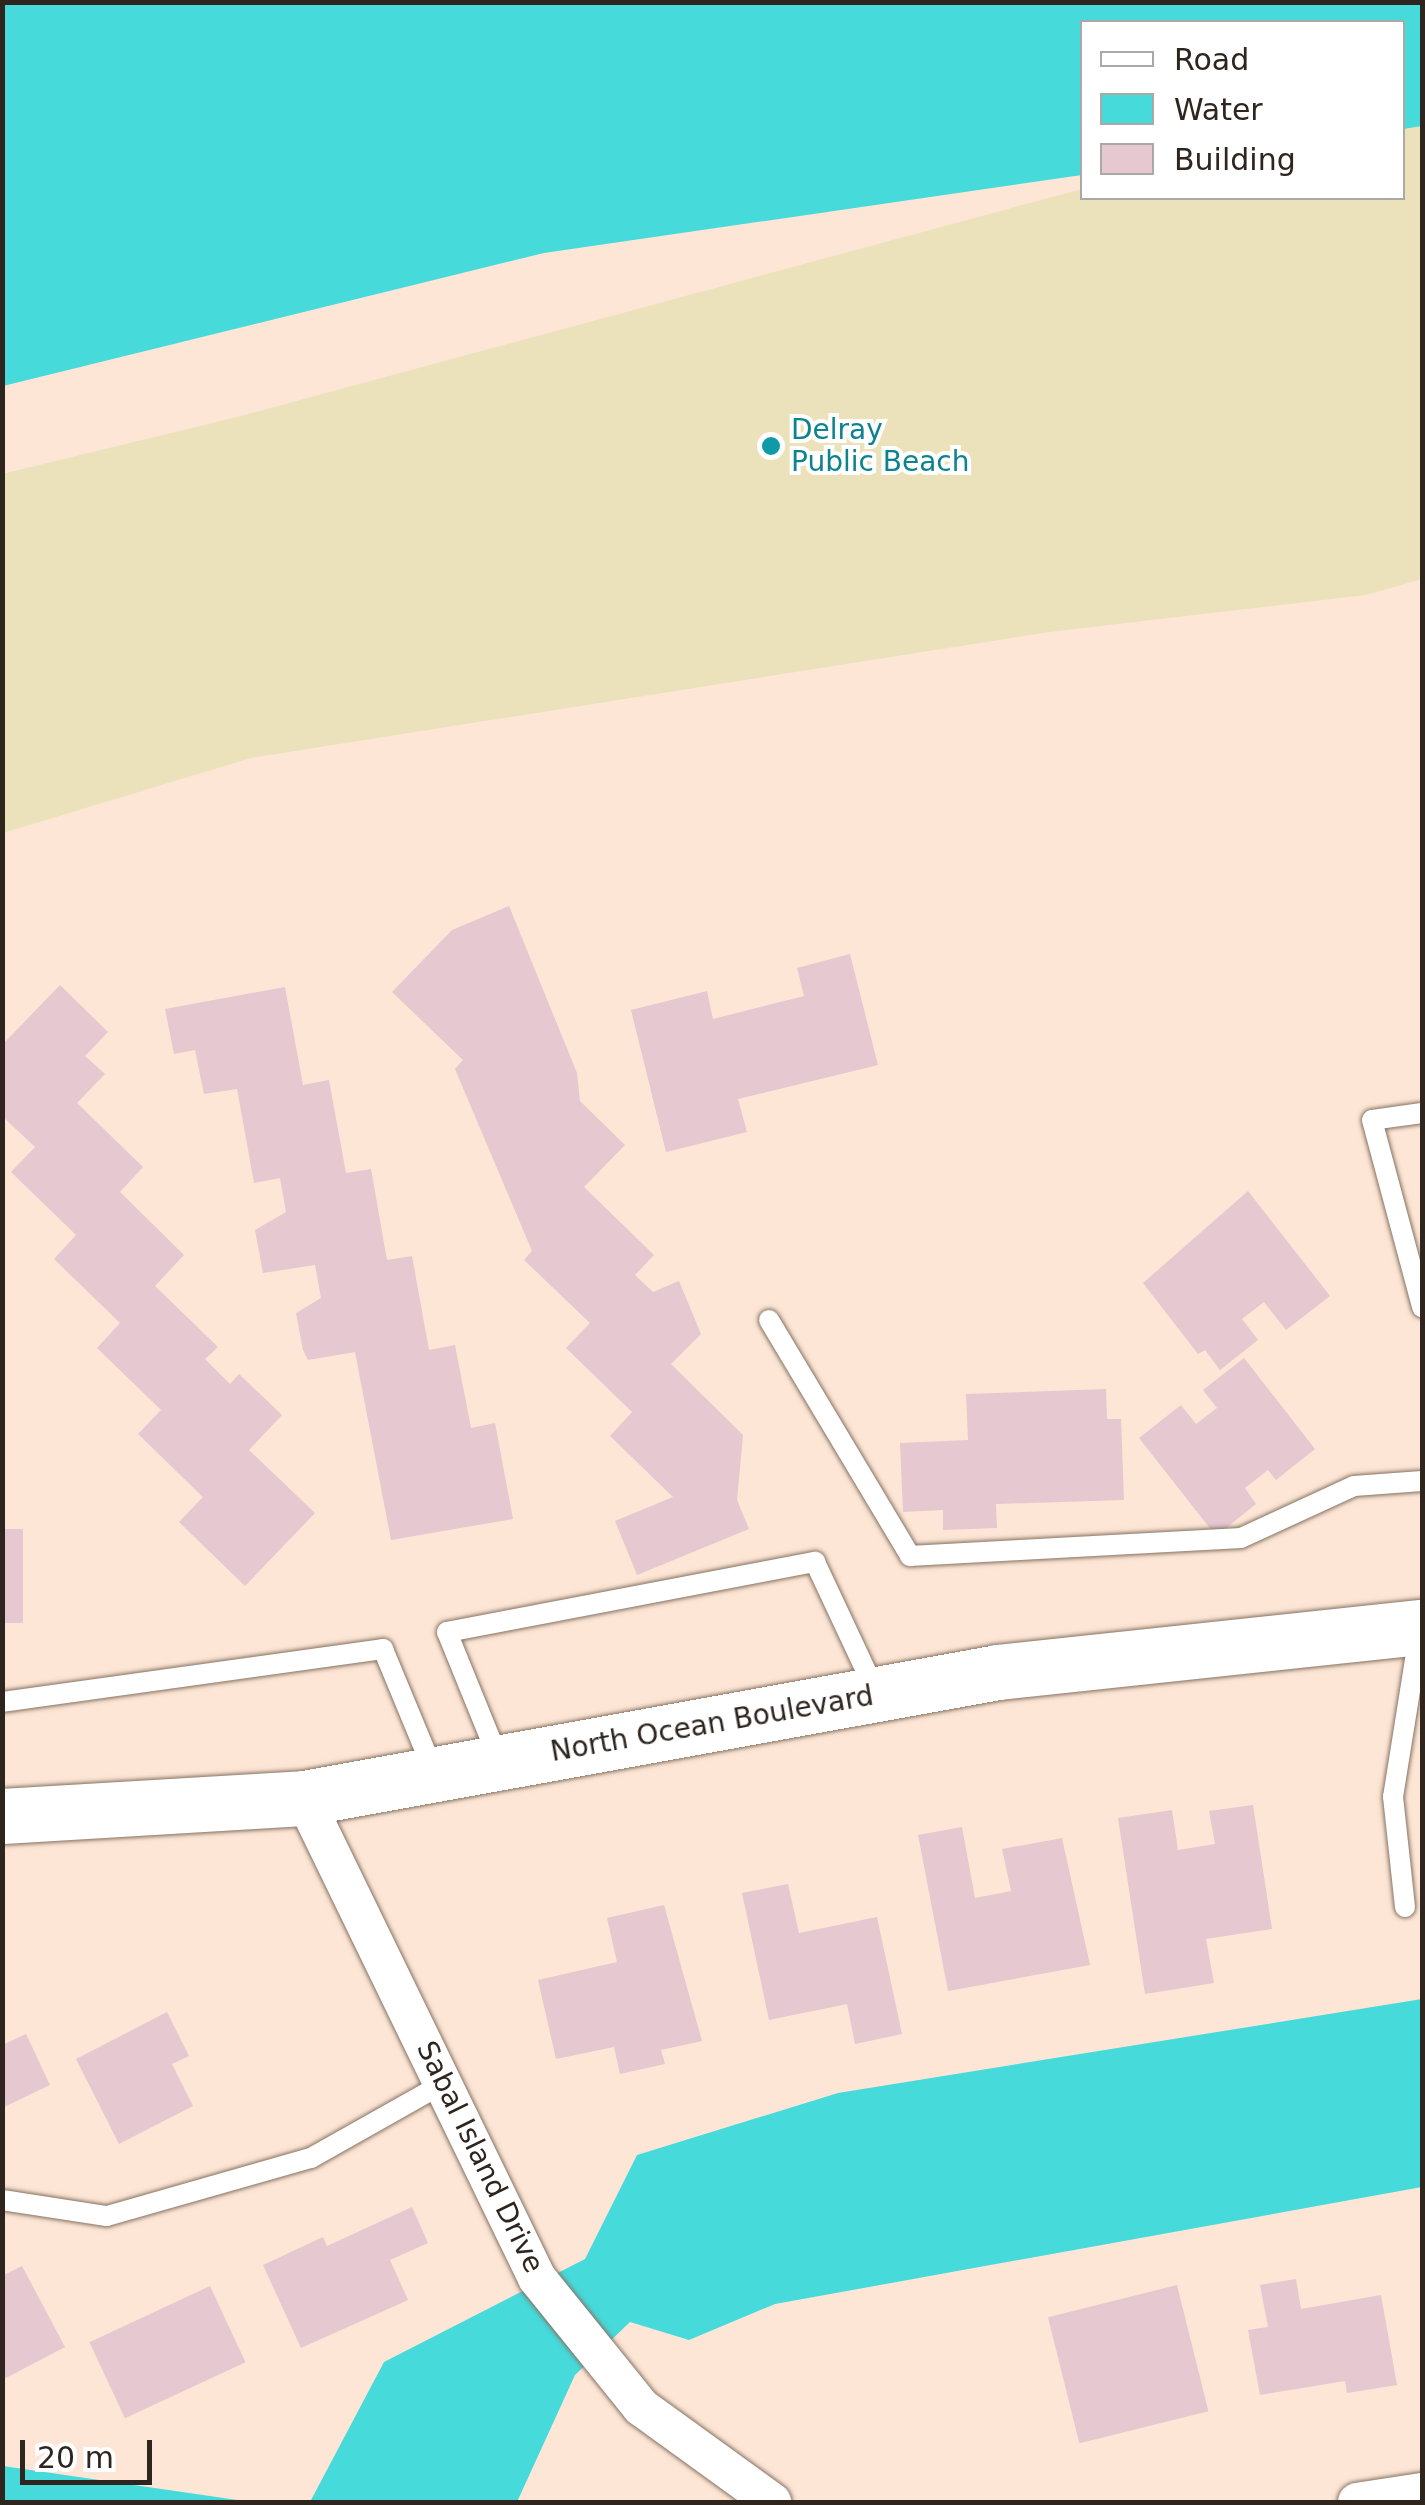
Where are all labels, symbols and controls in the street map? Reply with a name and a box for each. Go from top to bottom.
legend [1080,20,1405,200]
text: Road [1174,42,1249,77]
text: Water [1174,92,1263,127]
text: Building [1174,142,1296,177]
place label: Delray Public Beach [791,413,969,479]
marker: Delray Public Beach [760,435,782,457]
street label: North Ocean Boulevard [548,1679,876,1769]
street label: Sabal Island Drive [409,2036,551,2278]
scale bar [25,2420,158,2482]
text: 20 m [37,2440,114,2475]

